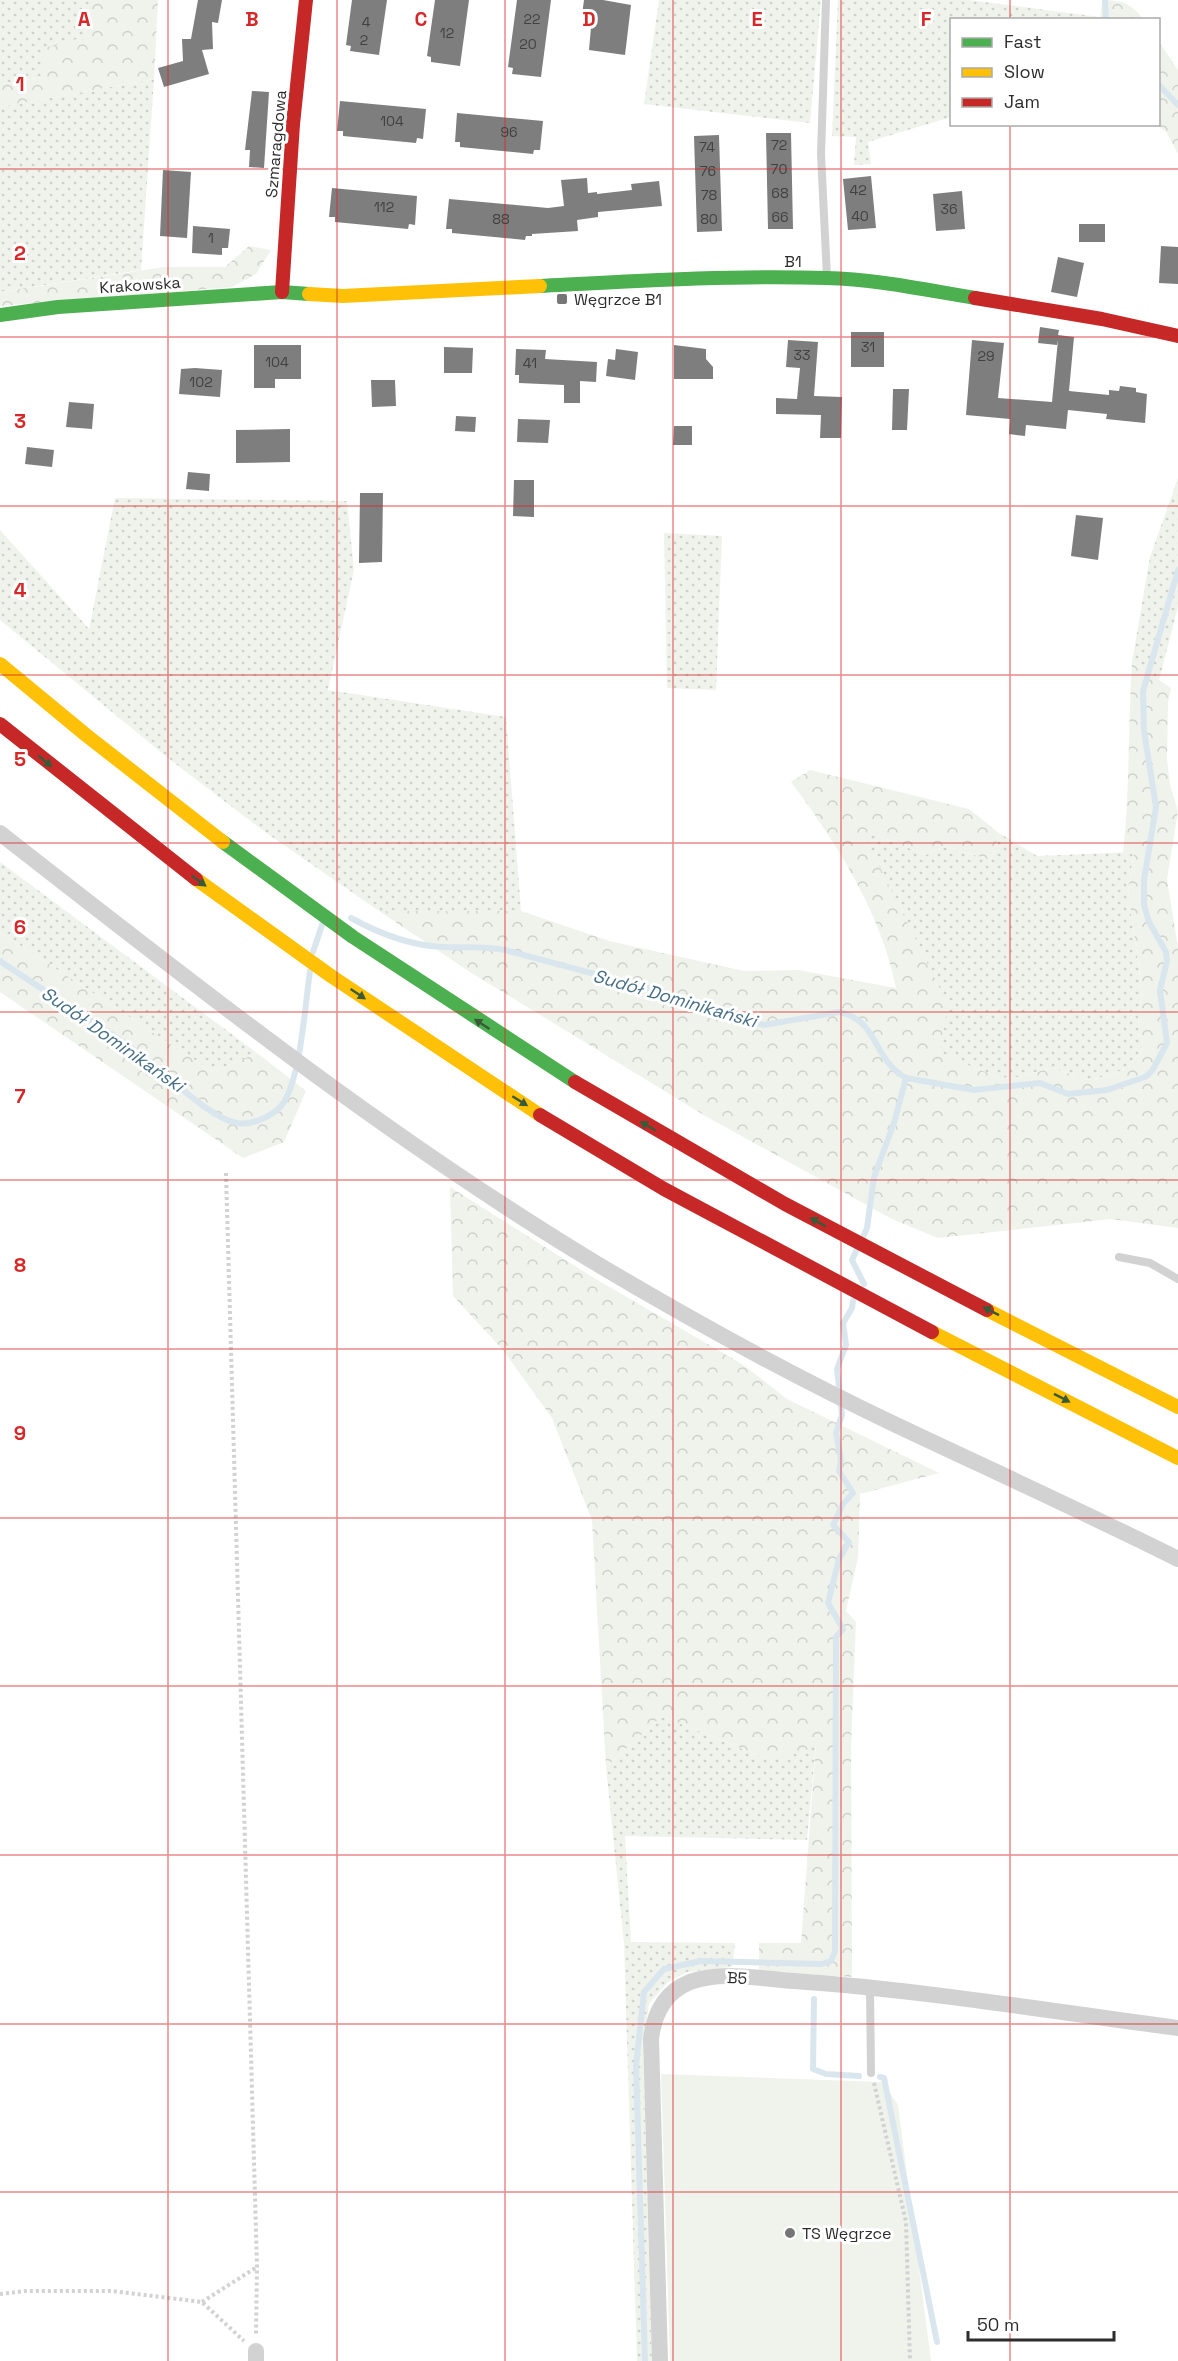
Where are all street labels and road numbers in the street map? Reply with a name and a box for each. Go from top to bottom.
street label: Szmaragdowa [261,89,291,199]
street label: B1 [784,251,802,272]
street label: Krakowska [99,272,181,298]
street label: B5 [726,1967,748,1989]

